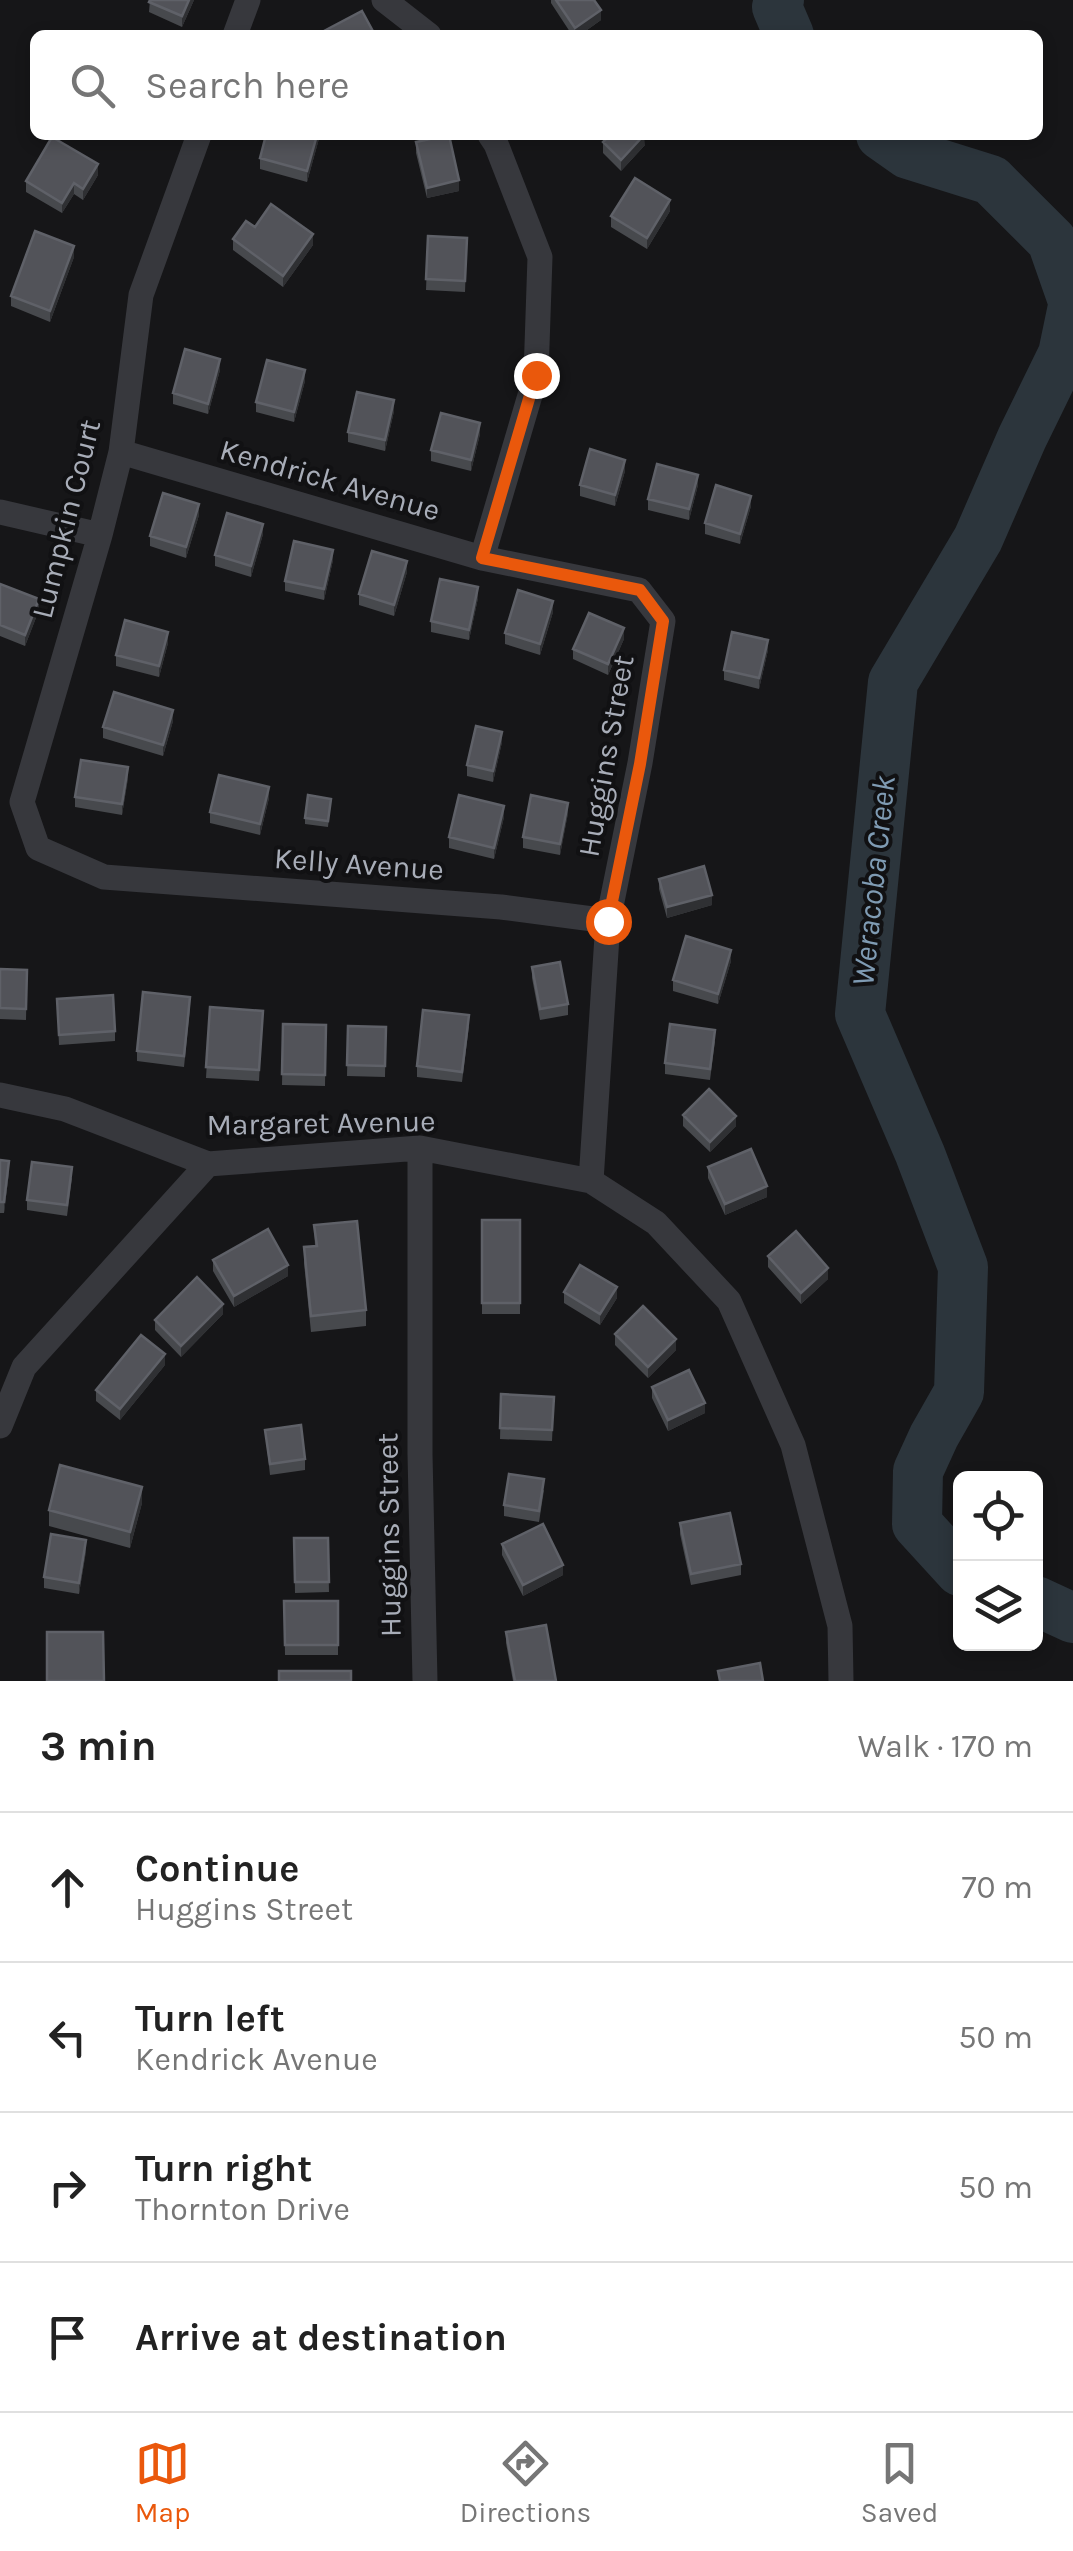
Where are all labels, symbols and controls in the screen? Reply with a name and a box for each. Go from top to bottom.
search box [30,30,1043,140]
icon: search [65,58,120,113]
text: Search here [145,63,349,108]
route end [514,353,560,399]
street label: Lumpkin Court [24,416,108,622]
street label: Kendrick Avenue [216,431,444,529]
street label: Huggins Street [571,652,641,860]
water label: Weracoba Creek [844,773,903,988]
street label: Kelly Avenue [273,840,445,888]
route start [586,899,632,945]
street label: Margaret Avenue [206,1103,436,1143]
street label: Huggins Street [369,1433,409,1637]
map controls [953,1471,1043,1651]
button: locate [953,1471,1043,1561]
button: layers [953,1561,1043,1651]
text: 3 min [40,1721,157,1771]
text: Walk · 170 m [858,1728,1033,1765]
text: Continue [135,1846,299,1891]
icon: ahead [40,1860,95,1915]
text: 70 m [961,1869,1033,1906]
text: Huggins Street [135,1891,353,1928]
text: Turn left [135,1996,285,2041]
icon: left [40,2010,95,2065]
text: 50 m [958,2019,1033,2056]
text: Kendrick Avenue [135,2041,378,2078]
text: Turn right [135,2146,312,2191]
icon: right [40,2160,95,2215]
text: 50 m [958,2169,1033,2206]
text: Thornton Drive [135,2191,350,2228]
icon: arrive [40,2310,95,2365]
text: Arrive at destination [135,2315,507,2360]
tab: Map [135,2436,190,2529]
tab: Directions [460,2436,591,2529]
tab: Saved [861,2436,938,2529]

